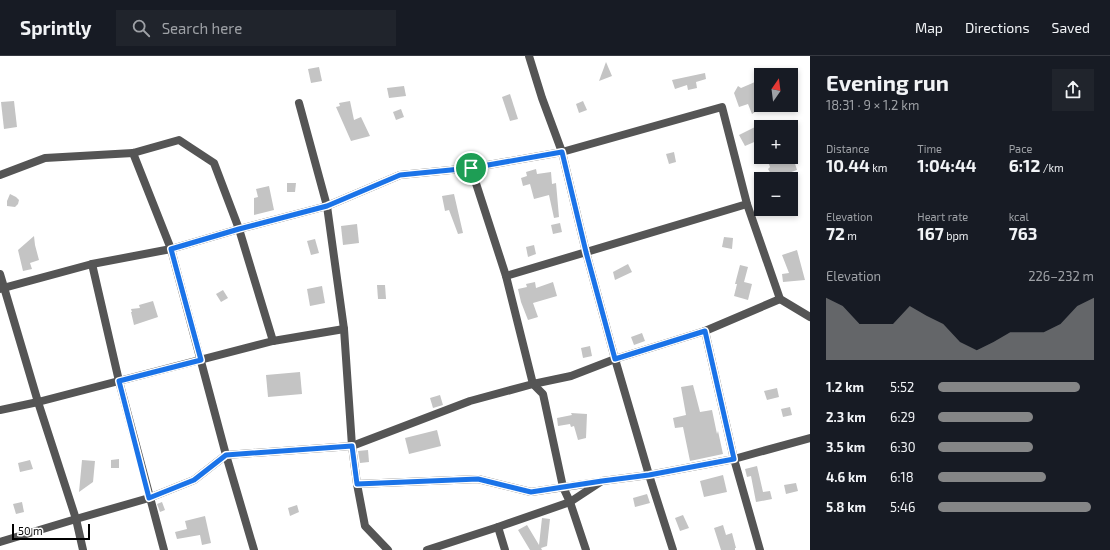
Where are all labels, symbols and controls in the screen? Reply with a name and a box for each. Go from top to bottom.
search box [116,10,396,46]
text: Sprintly [20,16,92,39]
icon: search [130,17,152,39]
text: Search here [162,19,242,37]
text: Map [915,19,943,36]
text: Directions [965,19,1030,36]
text: Saved [1052,19,1090,36]
north arrow [754,68,798,112]
map controls [754,68,798,216]
text: Evening run [826,69,949,95]
button: share [1052,69,1094,111]
text: 18:31 · 9 × 1.2 km [826,97,919,113]
button: + [754,120,798,164]
text: Distance [826,142,869,155]
text: Time [917,142,942,155]
text: Pace [1009,142,1032,155]
pin [454,151,488,185]
text: 10.44 [826,155,870,175]
text: 1:04:44 [917,155,977,175]
text: 6:12 [1009,155,1040,175]
icon: arrive [460,157,482,179]
text: km [870,161,888,174]
text: /km [1040,161,1064,174]
button: − [754,172,798,216]
text: Elevation [826,210,873,223]
text: Heart rate [917,210,968,223]
text: kcal [1009,210,1029,223]
text: 72 [826,223,845,243]
text: 167 [917,223,944,243]
text: 763 [1009,223,1037,243]
text: m [845,229,857,242]
text: bpm [944,229,968,242]
text: Elevation [826,268,881,284]
text: 226–232 m [1028,268,1094,284]
text: 1.2 km [826,379,864,395]
text: 5:52 [890,379,914,395]
text: 2.3 km [826,409,866,425]
text: 6:29 [890,409,915,425]
text: 3.5 km [826,439,865,455]
text: 6:30 [890,439,916,455]
text: 4.6 km [826,469,867,485]
text: 6:18 [890,469,914,485]
text: 5.8 km [826,499,866,515]
text: 5:46 [890,499,915,515]
scale bar [12,522,90,541]
text: 50 m [18,524,43,537]

